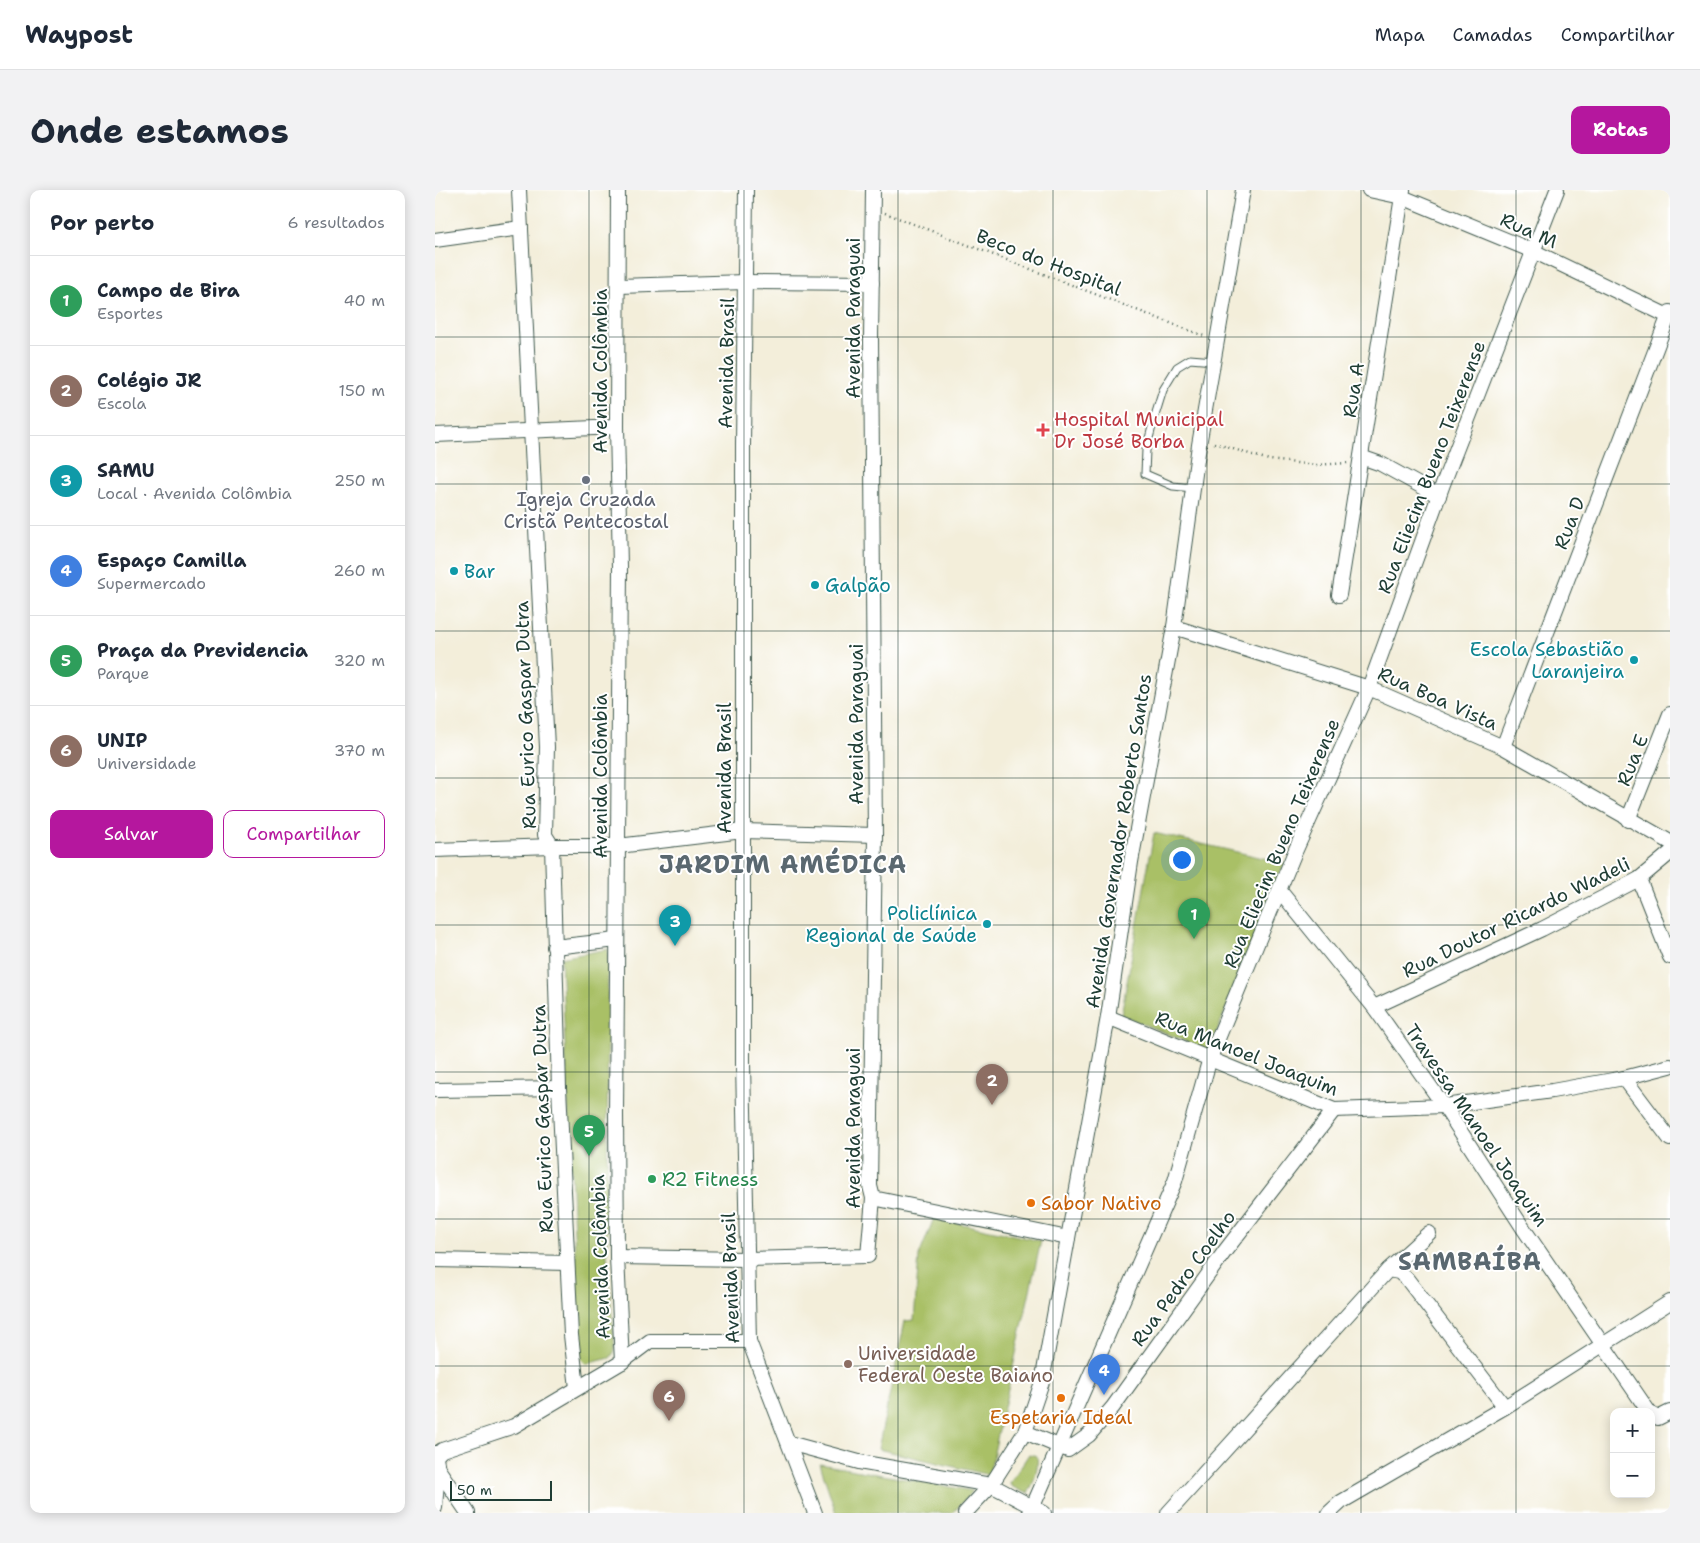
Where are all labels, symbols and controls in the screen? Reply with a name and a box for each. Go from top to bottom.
text: Waypost [25,19,133,51]
text: Mapa [1375,23,1425,47]
text: Camadas [1453,23,1533,47]
text: Compartilhar [1561,23,1675,47]
button: Rotas [1571,106,1670,154]
text: Onde estamos [30,107,289,154]
street label: Rua M [1496,207,1561,254]
text: Por perto [50,209,154,237]
text: 6 resultados [287,212,385,233]
street label: Beco do Hospital [973,223,1125,302]
street label: Avenida Paraguai [841,237,866,399]
text: Campo de Bira [97,278,240,303]
street label: Avenida Colômbia [588,288,613,453]
text: 1 [62,290,70,311]
text: 40 m [343,290,385,311]
street label: Avenida Brasil [713,297,740,429]
text: Esportes [97,303,163,324]
street label: Rua Eliecim Bueno Teixerense [1372,337,1491,597]
street label: Rua A [1337,360,1370,419]
text: Colégio JR [97,368,202,393]
text: 2 [60,380,72,401]
text: 150 m [338,380,385,401]
text: Escola [97,393,146,414]
place label: Hospital Municipal Dr José Borba [1054,407,1224,454]
marker: Hospital Municipal Dr José Borba [1036,423,1050,437]
text: SAMU [97,458,154,483]
text: 3 [60,470,72,491]
text: 250 m [334,470,385,491]
marker: Igreja Cruzada Cristã Pentecostal [580,474,592,486]
text: Local · Avenida Colômbia [97,483,292,504]
place label: Igreja Cruzada Cristã Pentecostal [504,487,669,534]
street label: Rua D [1548,493,1591,553]
text: Espaço Camilla [97,548,246,573]
place label: Bar [464,559,496,584]
text: 4 [60,560,72,581]
text: 260 m [333,560,385,581]
marker: Bar [448,565,460,577]
text: Supermercado [97,573,206,594]
place label: Galpão [825,573,891,598]
marker: Galpão [809,579,821,591]
street label: Rua Eurico Gaspar Dutra [509,600,542,829]
place label: Escola Sebastião Laranjeira [1470,637,1624,684]
text: Praça da Previdencia [97,638,308,663]
street label: Avenida Paraguai [844,643,869,805]
text: 5 [61,650,71,671]
text: 320 m [334,650,385,671]
marker: Escola Sebastião Laranjeira [1628,654,1640,666]
street label: Rua Boa Vista [1374,661,1502,736]
text: Parque [97,663,149,684]
street label: Avenida Governador Roberto Santos [1080,672,1157,1010]
street label: Avenida Colômbia [588,693,613,858]
street label: Avenida Brasil [712,702,737,834]
street label: Rua Eliecim Bueno Teixerense [1217,715,1345,972]
text: UNIP [97,728,147,753]
street label: Rua E [1611,731,1654,790]
text: 6 [60,740,72,761]
text: 370 m [334,740,385,761]
text: Universidade [97,753,197,774]
button: Salvar [50,810,213,858]
button: Compartilhar [223,810,385,858]
district label: JARDIM AMÉDICA [659,847,907,881]
your location [1169,847,1195,873]
street label: Rua Doutor Ricardo Wadeli [1398,851,1634,984]
pin: 1 [1178,898,1210,939]
place label: Policlínica Regional de Saúde [806,901,977,948]
pin: 3 [659,905,691,946]
marker: Policlínica Regional de Saúde [981,918,993,930]
street label: Rua Eurico Gaspar Dutra [526,1004,559,1233]
street label: Rua Manoel Joaquim [1151,1005,1342,1102]
street label: Travessa Manoel Joaquim [1399,1019,1554,1232]
street label: Avenida Paraguai [841,1047,866,1209]
pin: 2 [976,1064,1008,1105]
pin: 5 [573,1115,605,1156]
place label: R2 Fitness [662,1167,758,1192]
marker: R2 Fitness [646,1173,658,1185]
street label: Avenida Colômbia [585,1174,616,1340]
place label: Sabor Nativo [1041,1191,1161,1216]
marker: Sabor Nativo [1025,1197,1037,1209]
street label: Rua Pedro Coelho [1126,1205,1241,1351]
street label: Avenida Brasil [716,1212,745,1344]
district label: SAMBAÍBA [1398,1244,1542,1278]
place label: Universidade Federal Oeste Baiano [858,1341,1053,1388]
pin: 4 [1088,1354,1120,1395]
marker: Universidade Federal Oeste Baiano [842,1358,854,1370]
pin: 6 [653,1380,685,1421]
marker: Espetaria Ideal [1055,1392,1067,1404]
place label: Espetaria Ideal [990,1405,1133,1430]
map controls [1610,1408,1655,1498]
button: + [1610,1408,1655,1453]
button: − [1610,1453,1655,1498]
scale bar [450,1478,553,1501]
text: 50 m [457,1481,492,1499]

